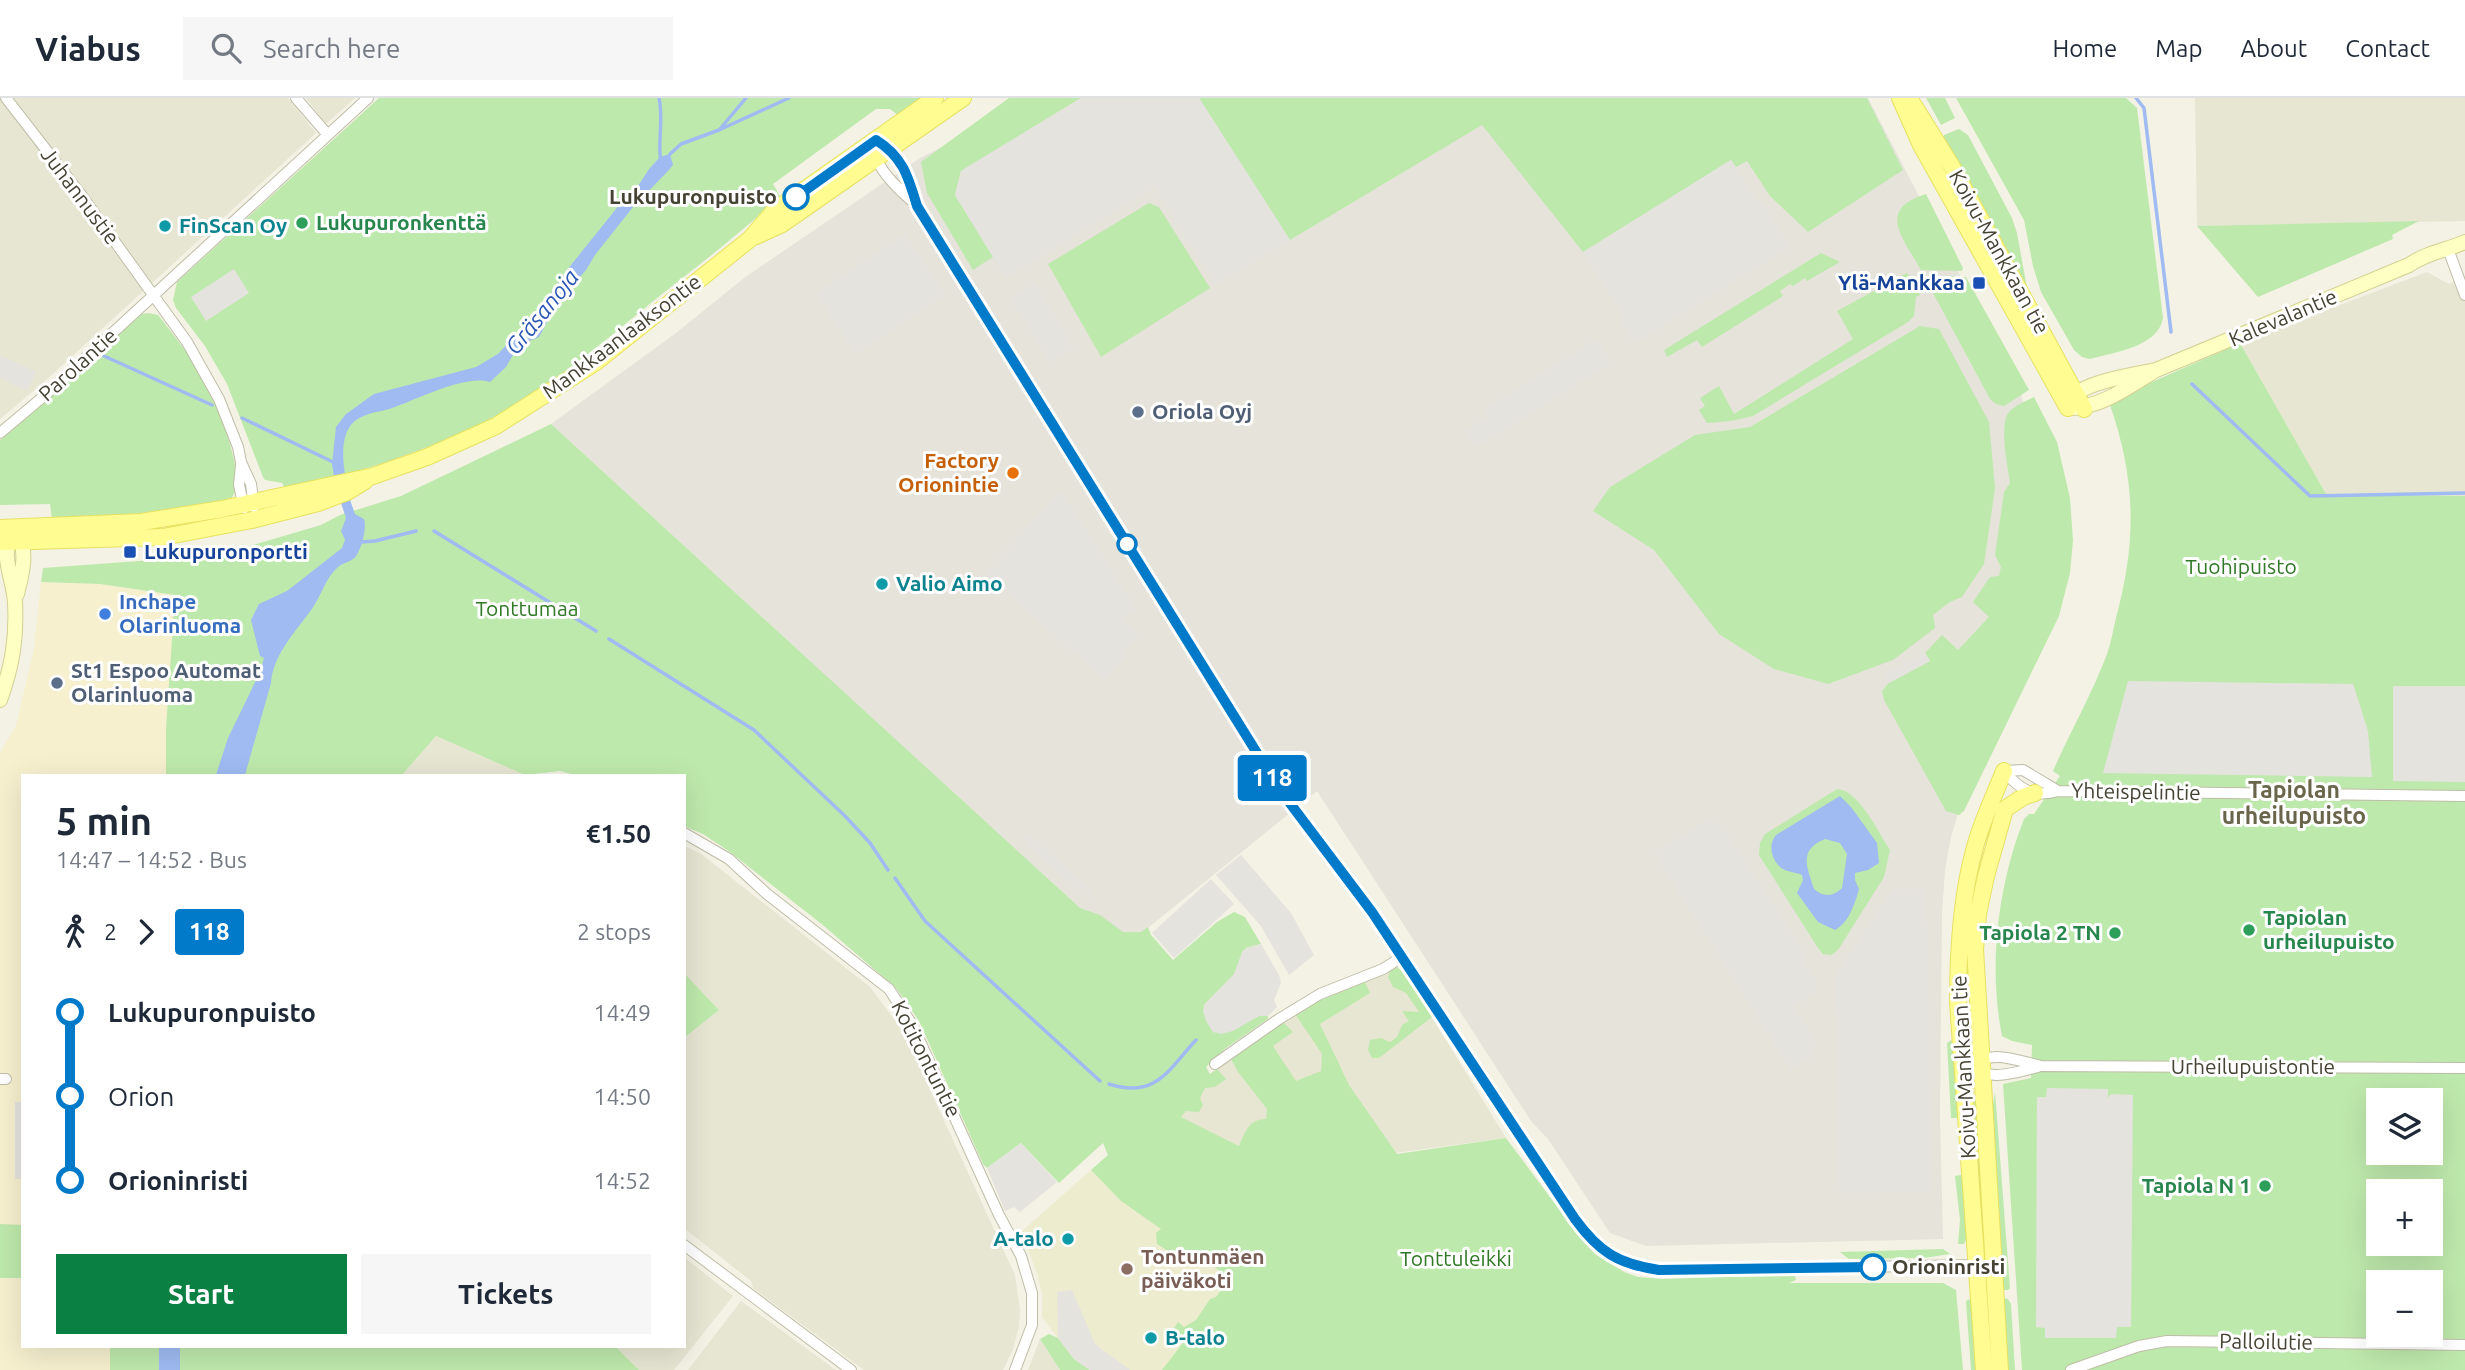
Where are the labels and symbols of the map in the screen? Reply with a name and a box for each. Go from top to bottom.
street label: Juhannustie [37,142,125,249]
street label: Koivu-Mankkaan tie [1945,165,2055,338]
place label: Lukupuronpuisto [609,184,777,208]
marker: Lukupuronpuisto [783,184,809,210]
place label: Lukupuronkenttä [316,210,487,234]
place label: FinScan Oy [179,213,287,237]
marker: Lukupuronkenttä [294,215,310,231]
marker: FinScan Oy [157,218,173,234]
water label: Gräsanoja [500,264,583,359]
street label: Mankkaanlaaksontie [538,269,705,404]
place label: Ylä-Mankkaa [1838,270,1965,294]
marker: Ylä-Mankkaa [1971,275,1987,291]
street label: Kalevalantie [2225,284,2340,351]
street label: Parolantie [33,323,121,406]
place label: Oriola Oyj [1152,399,1252,423]
marker: Oriola Oyj [1130,404,1146,420]
place label: Factory Orionintie [898,448,999,496]
marker: Factory Orionintie [1005,465,1021,481]
unlabelled marker [1117,534,1137,554]
place label: Lukupuronportti [144,539,308,563]
marker: Lukupuronportti [122,544,138,560]
park label: Tuohipuisto [2185,554,2297,578]
place label: Valio Aimo [896,571,1003,595]
marker: Valio Aimo [874,576,890,592]
place label: Inchape Olarinluoma [119,589,241,637]
park label: Tonttumaa [475,596,579,620]
marker: Inchape Olarinluoma [97,606,113,622]
place label: St1 Espoo Automat Olarinluoma [71,658,261,706]
marker: St1 Espoo Automat Olarinluoma [49,675,65,691]
line badge: 118 [1232,755,1312,801]
district label: Tapiolan urheilupuisto [2222,777,2366,828]
street label: Yhteispelintie [2071,778,2201,804]
place label: Tapiolan urheilupuisto [2263,905,2395,953]
place label: Tapiola 2 TN [1979,920,2101,944]
marker: Tapiolan urheilupuisto [2241,922,2257,938]
marker: Tapiola 2 TN [2107,925,2123,941]
street label: Koivu-Mankkaan tie [1946,975,1980,1159]
street label: Kotitontuntie [887,996,967,1121]
street label: Urheilupuistontie [2171,1054,2335,1078]
place label: Tapiola N 1 [2142,1173,2251,1197]
marker: Tapiola N 1 [2257,1178,2273,1194]
place label: A-talo [993,1226,1054,1250]
marker: A-talo [1060,1231,1076,1247]
place label: Tontunmäen päiväkoti [1141,1244,1265,1292]
park label: Tonttuleikki [1400,1246,1512,1270]
marker: Orioninristi [1860,1254,1886,1280]
place label: Orioninristi [1892,1254,2005,1278]
marker: Tontunmäen päiväkoti [1119,1261,1135,1277]
place label: B-talo [1165,1325,1225,1349]
street label: Palloilutie [2219,1328,2313,1354]
marker: B-talo [1143,1330,1159,1346]

